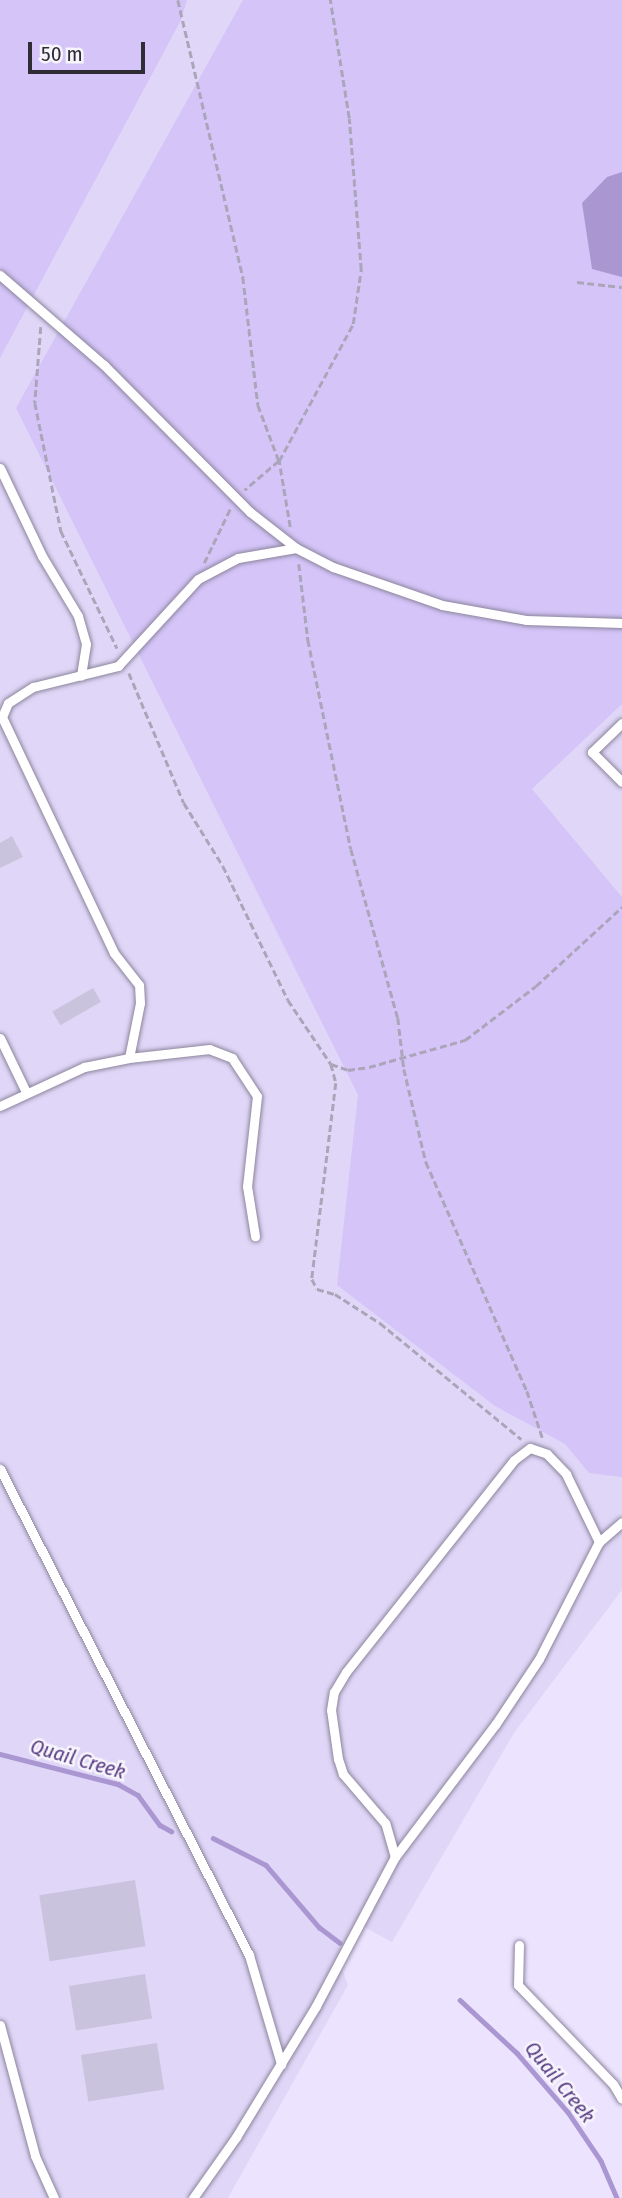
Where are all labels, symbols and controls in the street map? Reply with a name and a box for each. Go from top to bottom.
scale bar [32,28,149,72]
text: 50 m [41,41,83,67]
water label: Quail Creek [28,1733,128,1785]
water label: Quail Creek [519,2036,601,2128]

